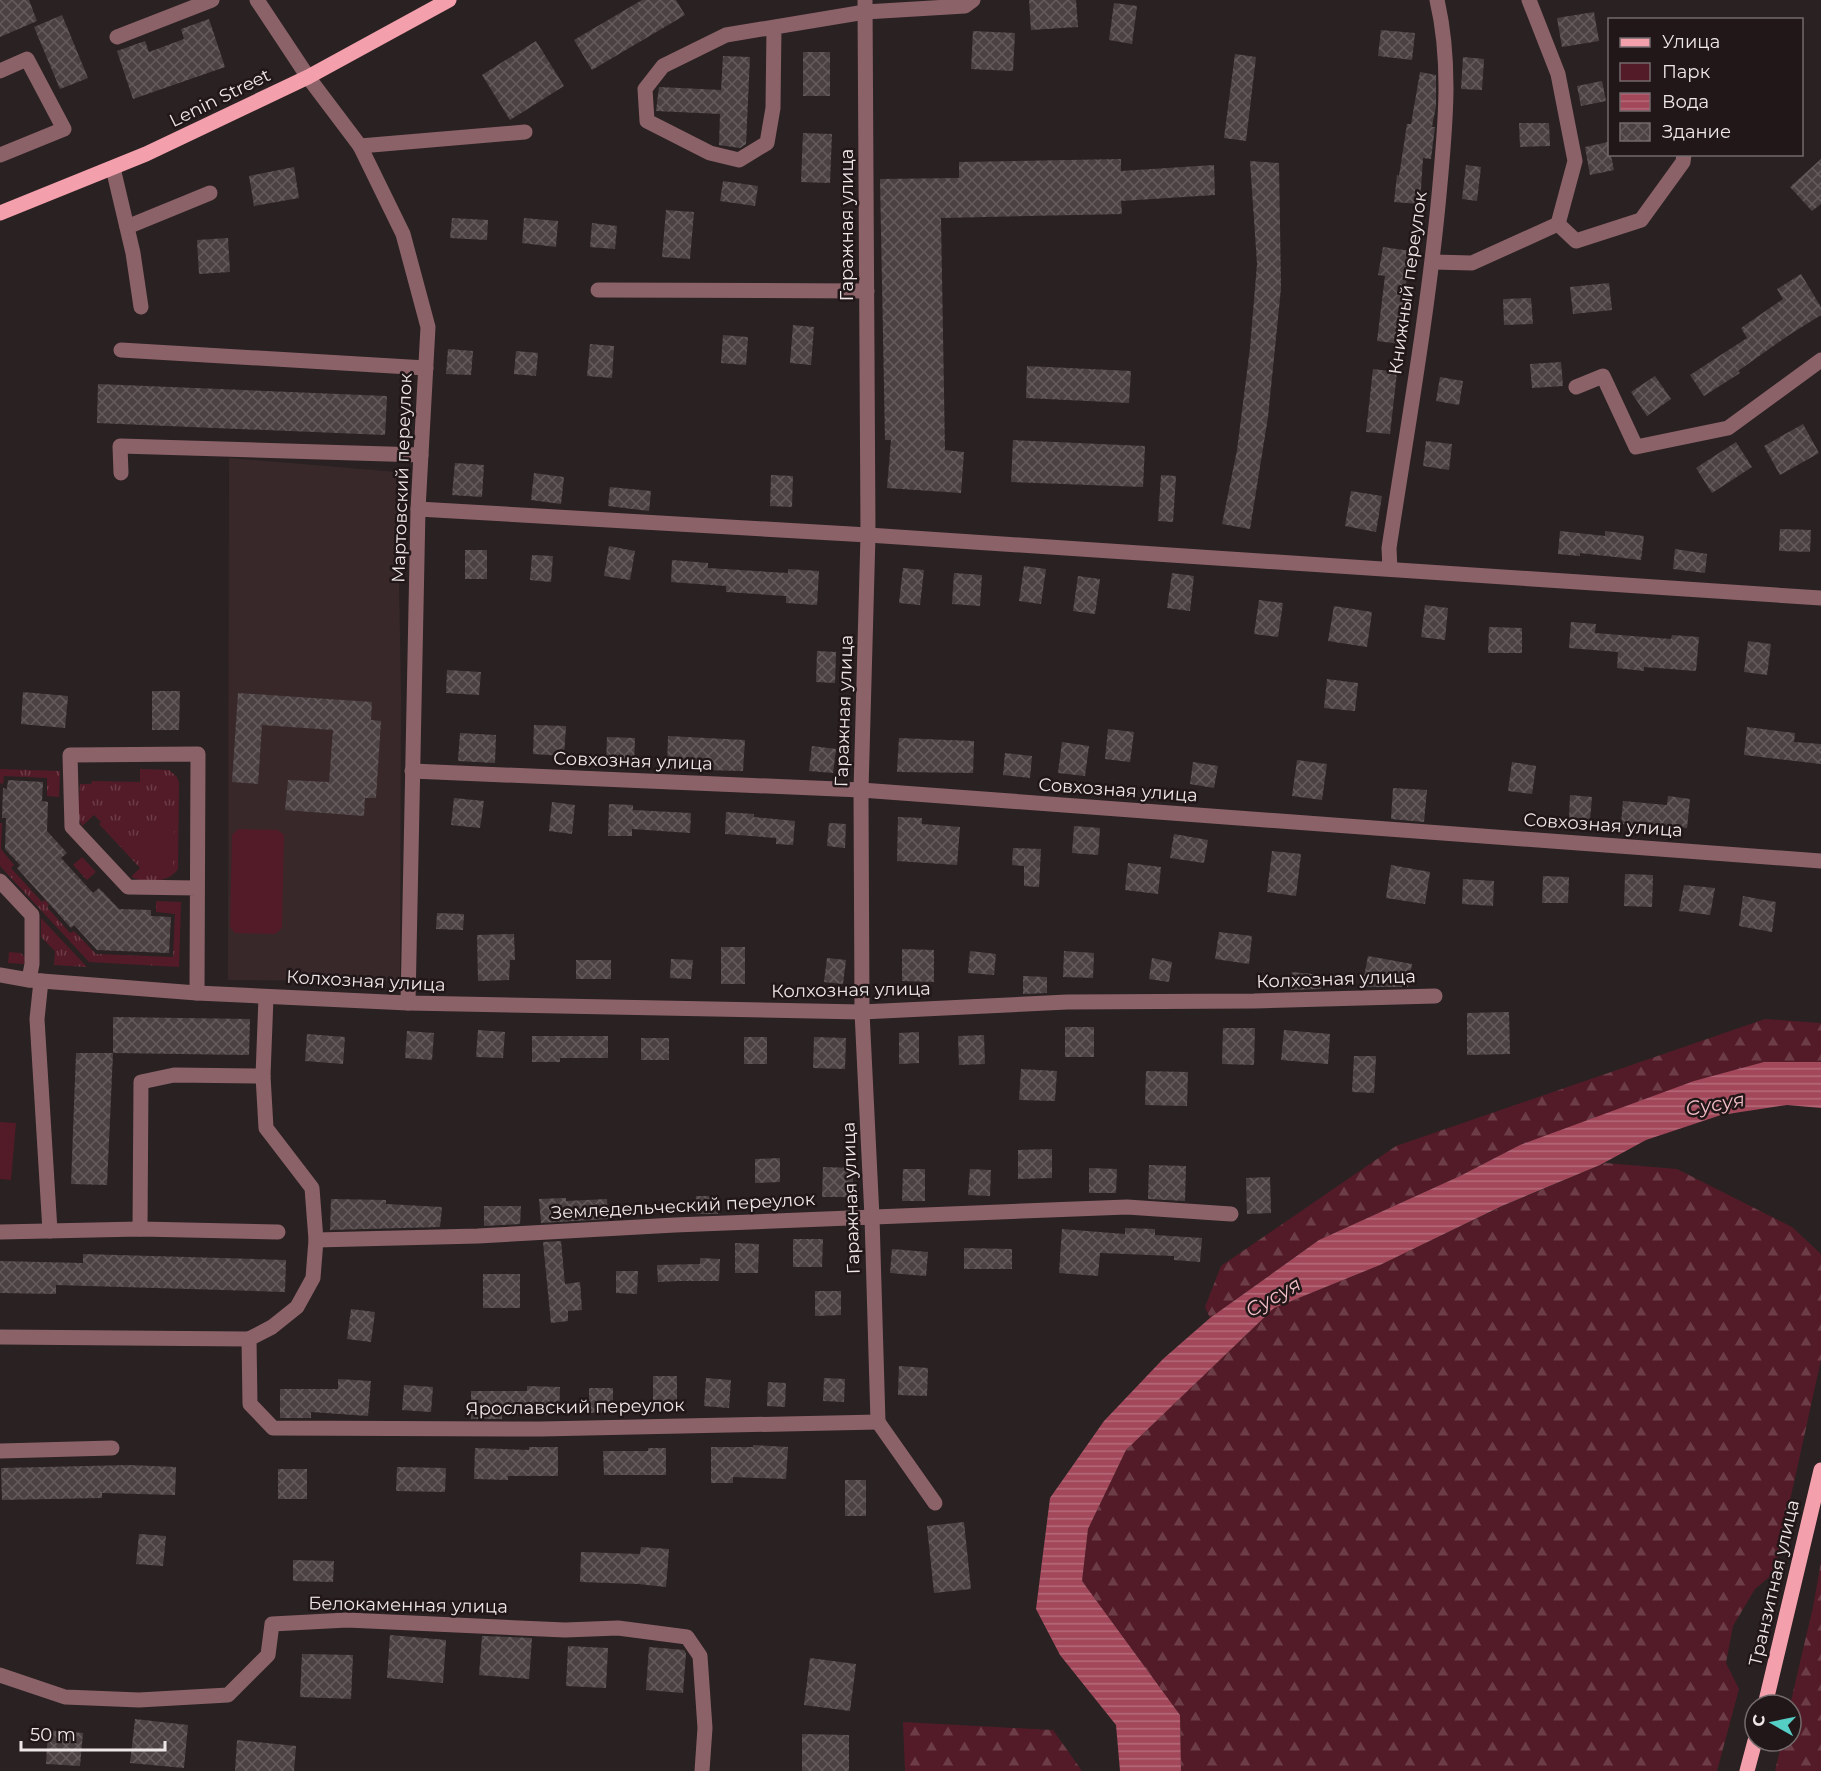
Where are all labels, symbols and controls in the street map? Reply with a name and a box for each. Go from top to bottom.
legend [1608,18,1803,156]
text: Улица [1662,31,1720,53]
text: Парк [1662,61,1711,83]
street label: Lenin Street [166,64,274,132]
text: Вода [1662,91,1709,113]
text: Здание [1662,121,1731,143]
street label: Гаражная улица [836,149,858,301]
street label: Книжный переулок [1384,189,1432,376]
street label: Мартовский переулок [387,372,417,583]
street label: Гаражная улица [830,634,858,788]
street label: Совхозная улица [553,747,713,775]
street label: Совхозная улица [1038,773,1198,807]
street label: Совхозная улица [1523,808,1683,842]
street label: Колхозная улица [1256,965,1416,993]
street label: Колхозная улица [286,966,446,996]
street label: Колхозная улица [771,978,931,1002]
water label: Сусуя [1683,1087,1747,1121]
street label: Гаражная улица [837,1121,865,1275]
street label: Земледельческий переулок [550,1188,816,1224]
water label: Сусуя [1241,1272,1305,1322]
street label: Ярославский переулок [465,1394,685,1420]
street label: Транзитная улица [1744,1498,1804,1668]
street label: Белокаменная улица [308,1592,508,1618]
north arrow [1743,1693,1803,1753]
text: С [1748,1713,1769,1728]
scale bar [21,1714,165,1752]
text: 50 m [30,1724,76,1746]

